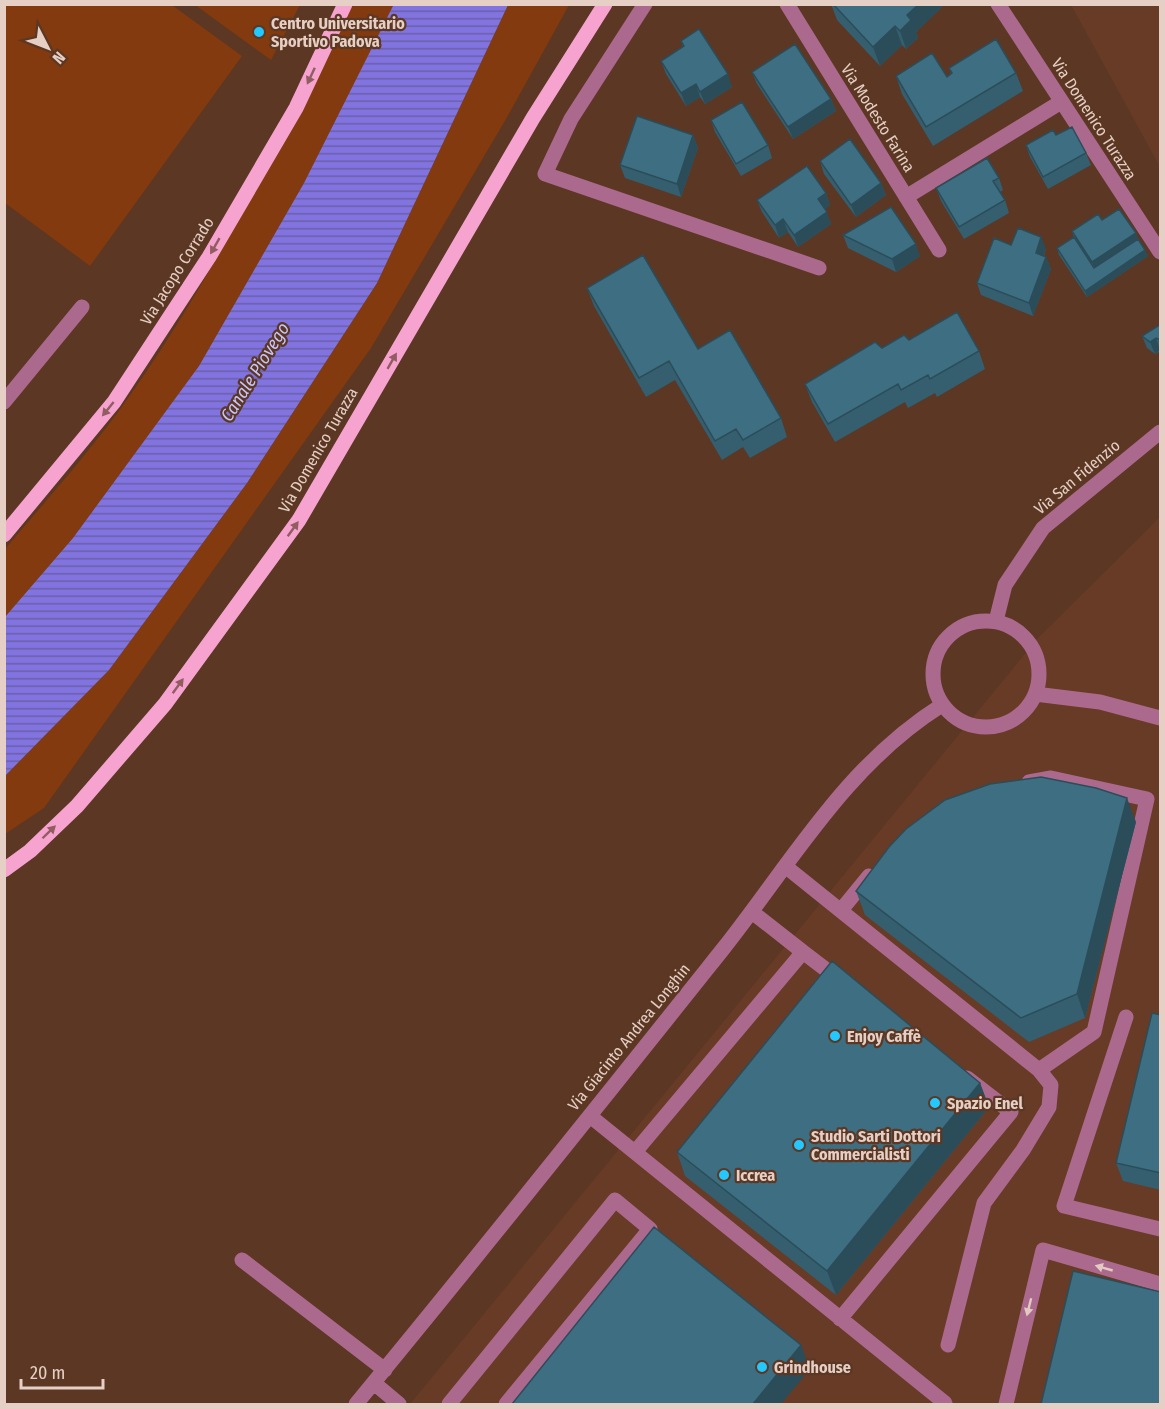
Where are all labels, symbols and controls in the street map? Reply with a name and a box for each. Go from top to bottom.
place label: Centro Universitario Sportivo Padova [271,14,405,51]
north arrow [18,18,78,78]
marker: Centro Universitario Sportivo Padova [252,25,266,39]
text: N [49,48,69,68]
street label: Via Domenico Turazza [1048,55,1141,184]
street label: Via Modesto Farina [837,60,919,176]
one-way arrow [307,68,316,85]
street label: Via Jacopo Corrado [136,214,218,328]
one-way arrow [210,238,220,255]
water label: Canale Piovego [216,318,294,426]
one-way arrow [386,352,396,369]
street label: Via Domenico Turazza [274,384,362,516]
one-way arrow [102,401,115,417]
street label: Via San Fidenzio [1030,436,1124,518]
one-way arrow [287,521,299,537]
one-way arrow [172,679,184,695]
one-way arrow [42,826,56,840]
street label: Via Giacinto Andrea Longhin [564,960,694,1114]
place label: Enjoy Caffè [847,1027,921,1046]
marker: Enjoy Caffè [828,1029,842,1043]
place label: Spazio Enel [947,1094,1023,1113]
marker: Spazio Enel [928,1096,942,1110]
place label: Studio Sarti Dottori Commercialisti [811,1127,941,1164]
marker: Studio Sarti Dottori Commercialisti [792,1138,806,1152]
place label: Iccrea [736,1166,775,1185]
marker: Iccrea [717,1168,731,1182]
one-way arrow [1095,1262,1113,1272]
one-way arrow [1024,1298,1034,1316]
scale bar [21,1352,104,1390]
place label: Grindhouse [774,1358,851,1377]
marker: Grindhouse [755,1360,769,1374]
text: 20 m [30,1362,65,1384]

